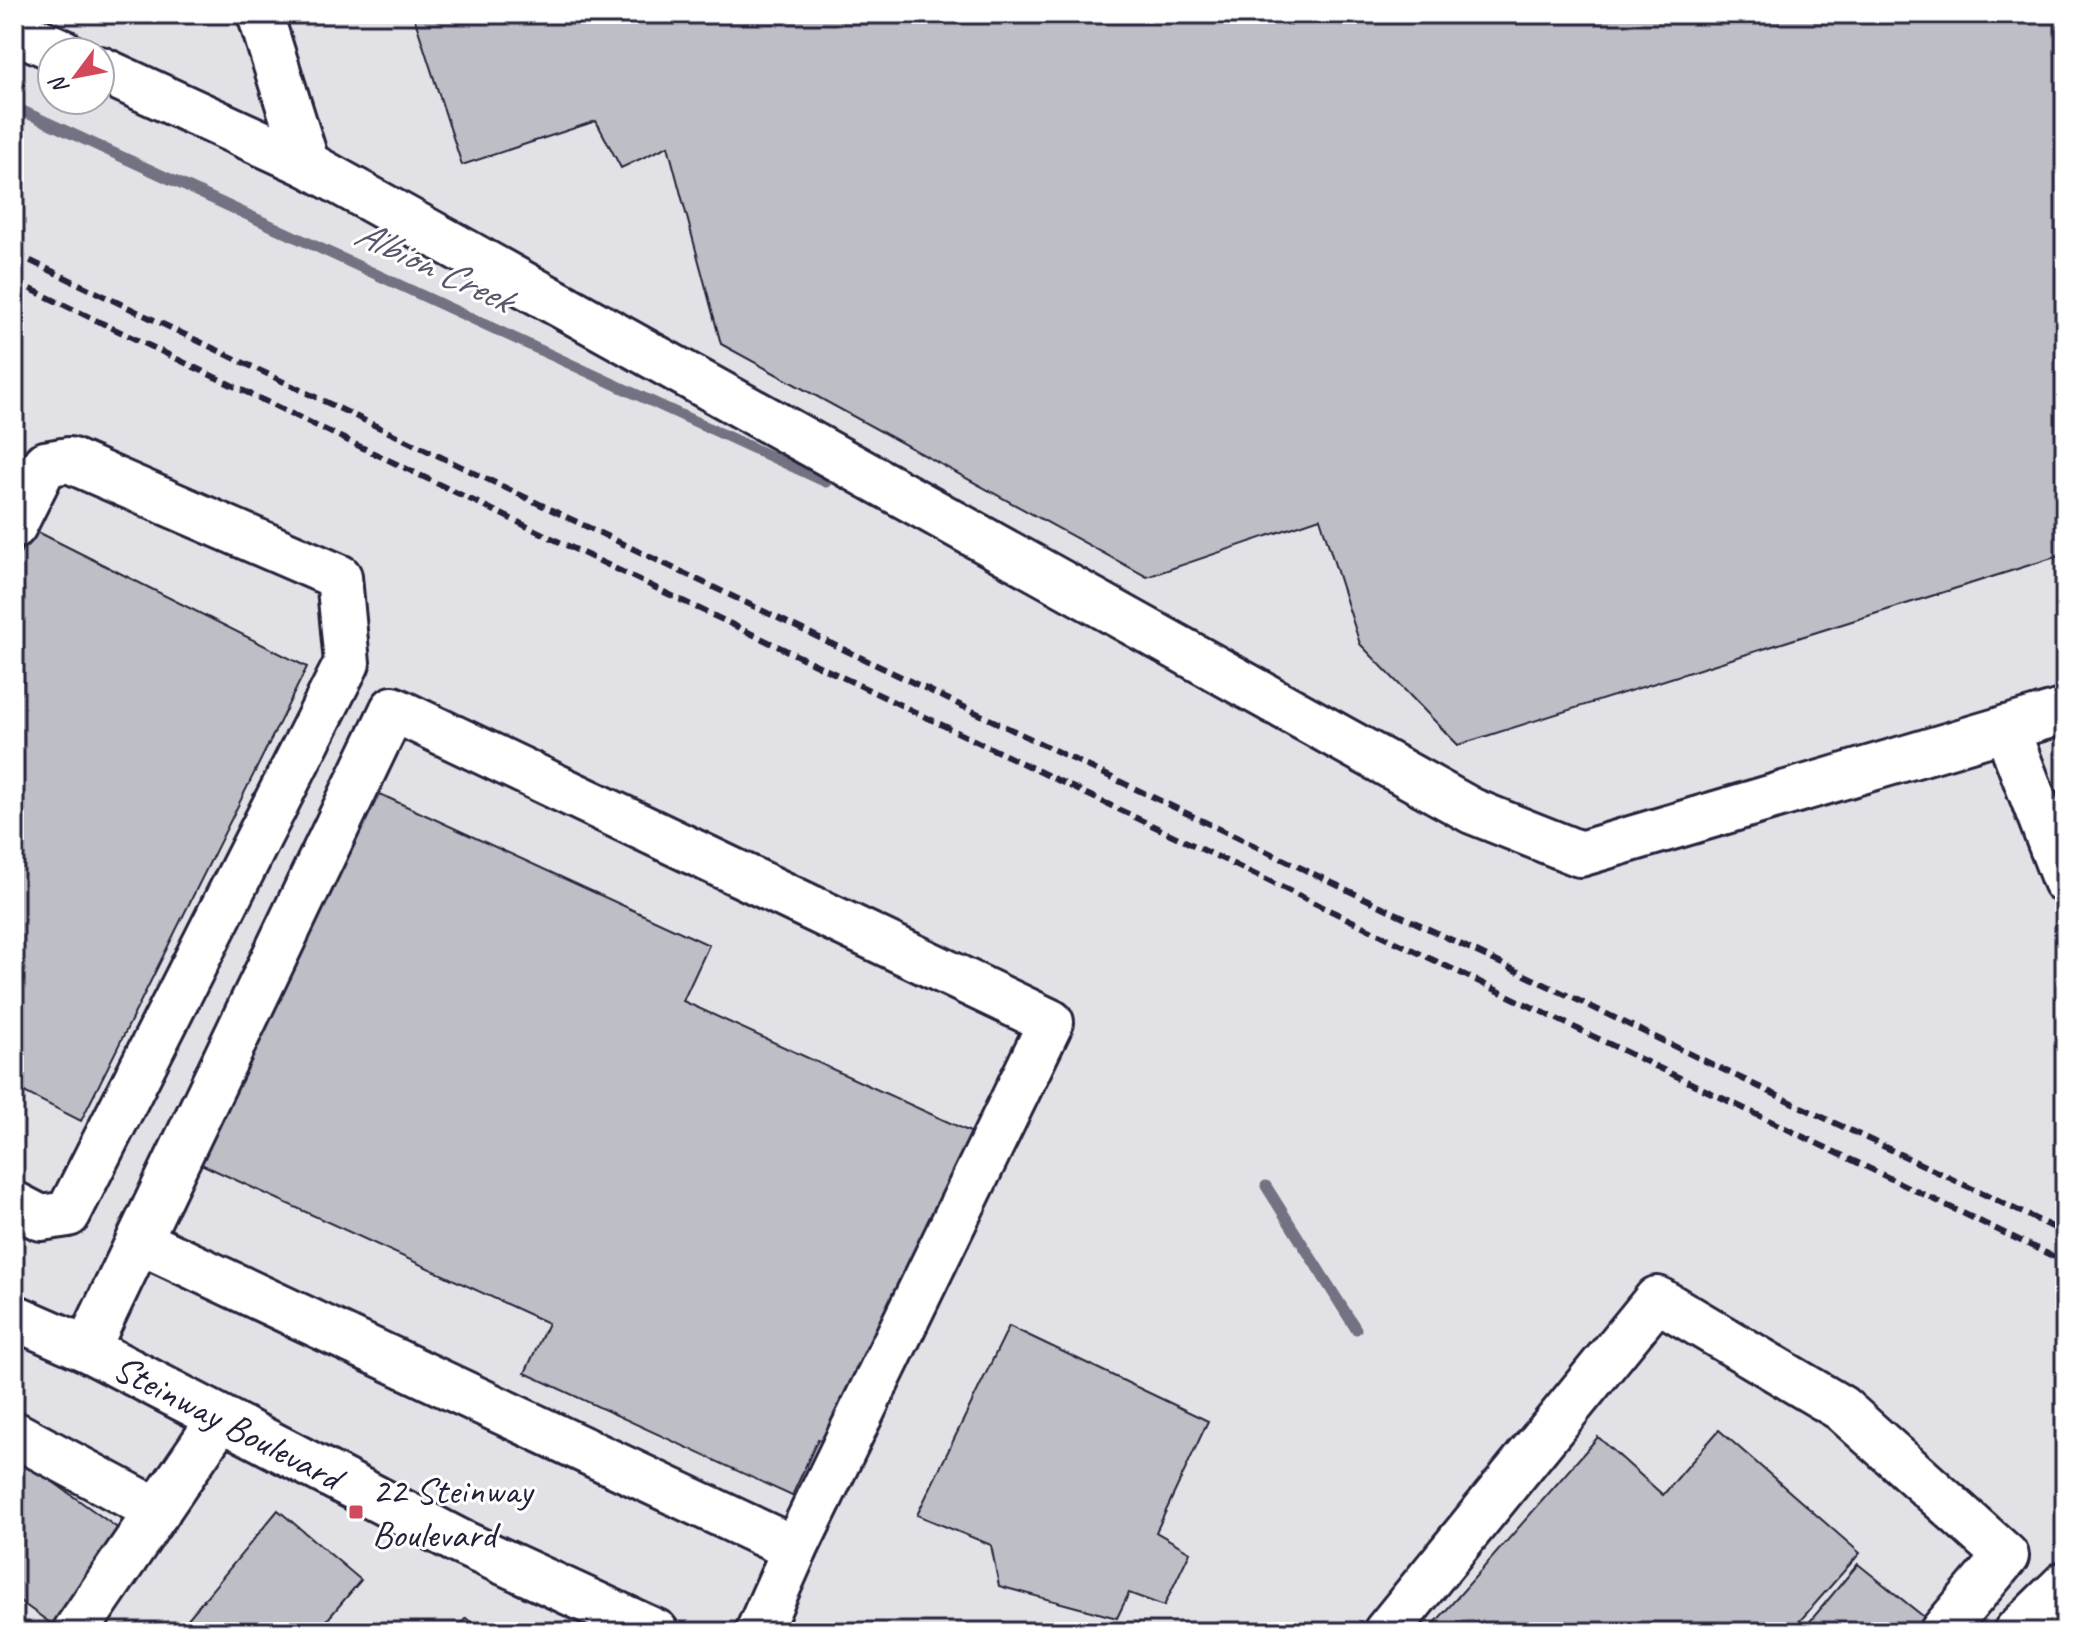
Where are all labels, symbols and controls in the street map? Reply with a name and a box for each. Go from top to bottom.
north arrow [36,36,116,116]
text: N [43,70,75,99]
water label: Albion Creek [347,208,526,327]
street label: Steinway Boulevard [106,1344,354,1503]
place label: 22 Steinway Boulevard [372,1467,535,1558]
marker: 22 Steinway Boulevard [347,1503,365,1521]

